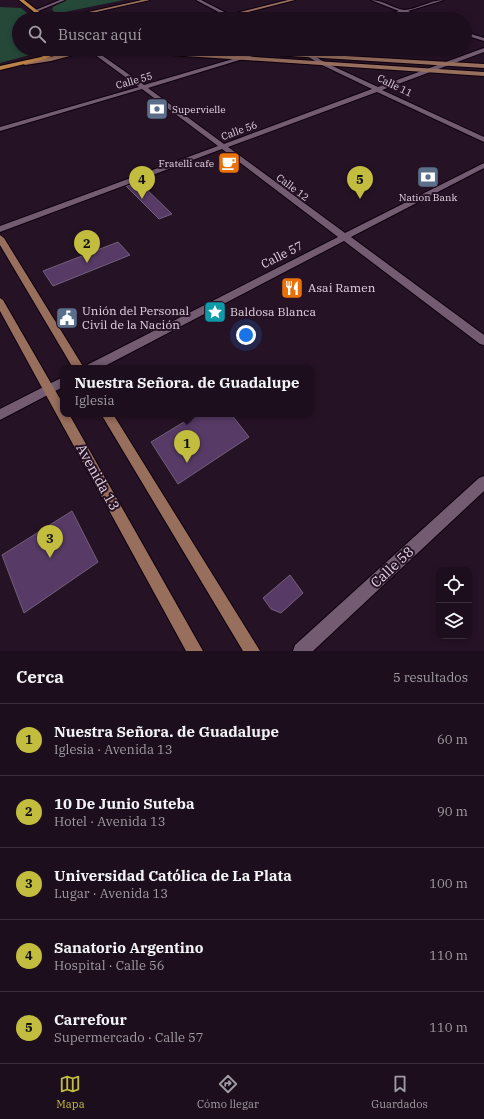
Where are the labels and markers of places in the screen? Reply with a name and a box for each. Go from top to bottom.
bank icon: Supervielle [144,96,170,122]
place label: Supervielle [172,103,226,116]
cafe icon: Fratelli cafe [216,150,242,176]
place label: Fratelli cafe [159,157,214,170]
bank icon: Nation Bank [415,164,441,190]
pin: 4 [129,166,155,199]
pin: 5 [347,166,373,199]
place label: Nation Bank [399,191,457,204]
pin: 2 [74,230,100,263]
restaurant icon: Asai Ramen [279,275,305,301]
place label: Asai Ramen [308,280,376,295]
place icon: Baldosa Blanca [202,299,228,325]
place label: Unión del Personal Civil de la Nación [82,303,189,332]
place label: Baldosa Blanca [230,304,316,319]
public building icon: Unión del Personal Civil de la Nación [54,305,80,331]
pin: 1 [174,430,200,463]
pin: 3 [37,525,63,558]

